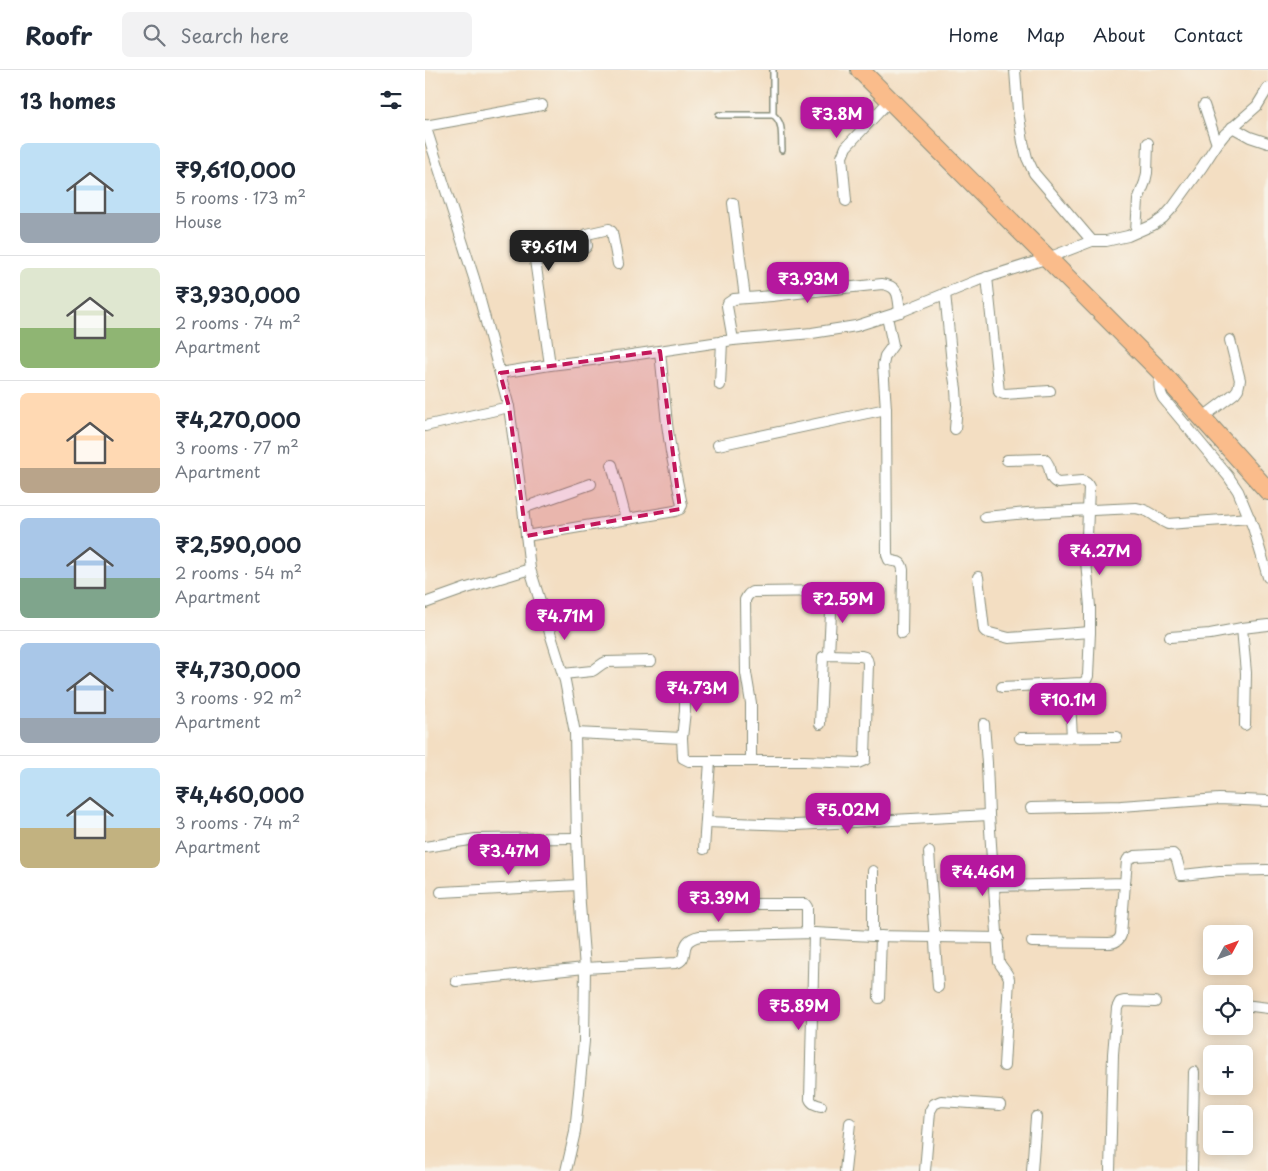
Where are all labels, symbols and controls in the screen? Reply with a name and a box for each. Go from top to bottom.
search box [122,12,472,57]
text: Roofr [25,17,92,53]
icon: search [140,21,168,49]
text: Search here [180,21,289,49]
text: Home [948,21,998,48]
text: Map [1026,21,1065,48]
text: About [1093,21,1145,48]
text: Contact [1173,21,1243,48]
text: 13 homes [20,84,116,116]
icon: filters [377,86,405,114]
pin: ₹3.8M [802,97,872,139]
text: ₹3.8M [811,101,863,125]
text: ₹9,610,000 [175,153,296,185]
icon: home [60,163,120,223]
text: 5 rooms · 173 m² [175,185,306,209]
text: House [175,209,222,233]
pin: ₹9.61M [508,230,590,272]
text: ₹9.61M [521,234,577,258]
pin: ₹3.93M [767,262,849,304]
text: ₹3.93M [778,266,838,290]
text: ₹3,930,000 [175,278,300,310]
icon: home [60,288,120,348]
text: 2 rooms · 74 m² [175,310,301,334]
text: Apartment [175,334,260,358]
text: ₹4,270,000 [175,403,301,435]
icon: home [60,413,120,473]
text: 3 rooms · 77 m² [175,435,299,459]
text: Apartment [175,459,260,483]
text: ₹2,590,000 [175,528,301,560]
pin: ₹4.27M [1059,534,1141,576]
icon: home [60,538,120,598]
text: ₹4.27M [1069,538,1131,562]
text: 2 rooms · 54 m² [175,560,302,584]
pin: ₹2.59M [802,582,884,624]
text: Apartment [175,584,260,608]
text: ₹2.59M [813,586,873,610]
pin: ₹4.71M [524,598,606,641]
text: ₹4.71M [537,603,593,627]
text: ₹4,730,000 [175,653,301,685]
icon: home [60,663,120,723]
pin: ₹4.73M [656,670,738,713]
text: ₹4.73M [667,675,727,699]
pin: ₹10.1M [1027,682,1109,725]
text: 3 rooms · 92 m² [175,685,302,709]
text: ₹10.1M [1040,687,1096,711]
text: Apartment [175,709,260,733]
text: ₹4,460,000 [175,778,304,810]
icon: home [60,788,120,848]
pin: ₹5.02M [807,792,889,835]
text: ₹5.02M [816,797,880,821]
text: 3 rooms · 74 m² [175,810,300,834]
text: Apartment [175,834,260,858]
pin: ₹3.47M [468,834,550,876]
text: ₹3.47M [479,838,539,862]
pin: ₹4.46M [942,854,1024,897]
text: ₹4.46M [951,859,1015,883]
pin: ₹3.39M [678,880,760,923]
text: ₹3.39M [689,885,749,909]
north arrow [1203,925,1253,975]
map controls [1203,925,1253,1155]
button: locate [1203,985,1253,1035]
pin: ₹5.89M [758,988,840,1031]
text: ₹5.89M [769,993,829,1017]
button: + [1203,1045,1253,1095]
button: − [1203,1105,1253,1155]

